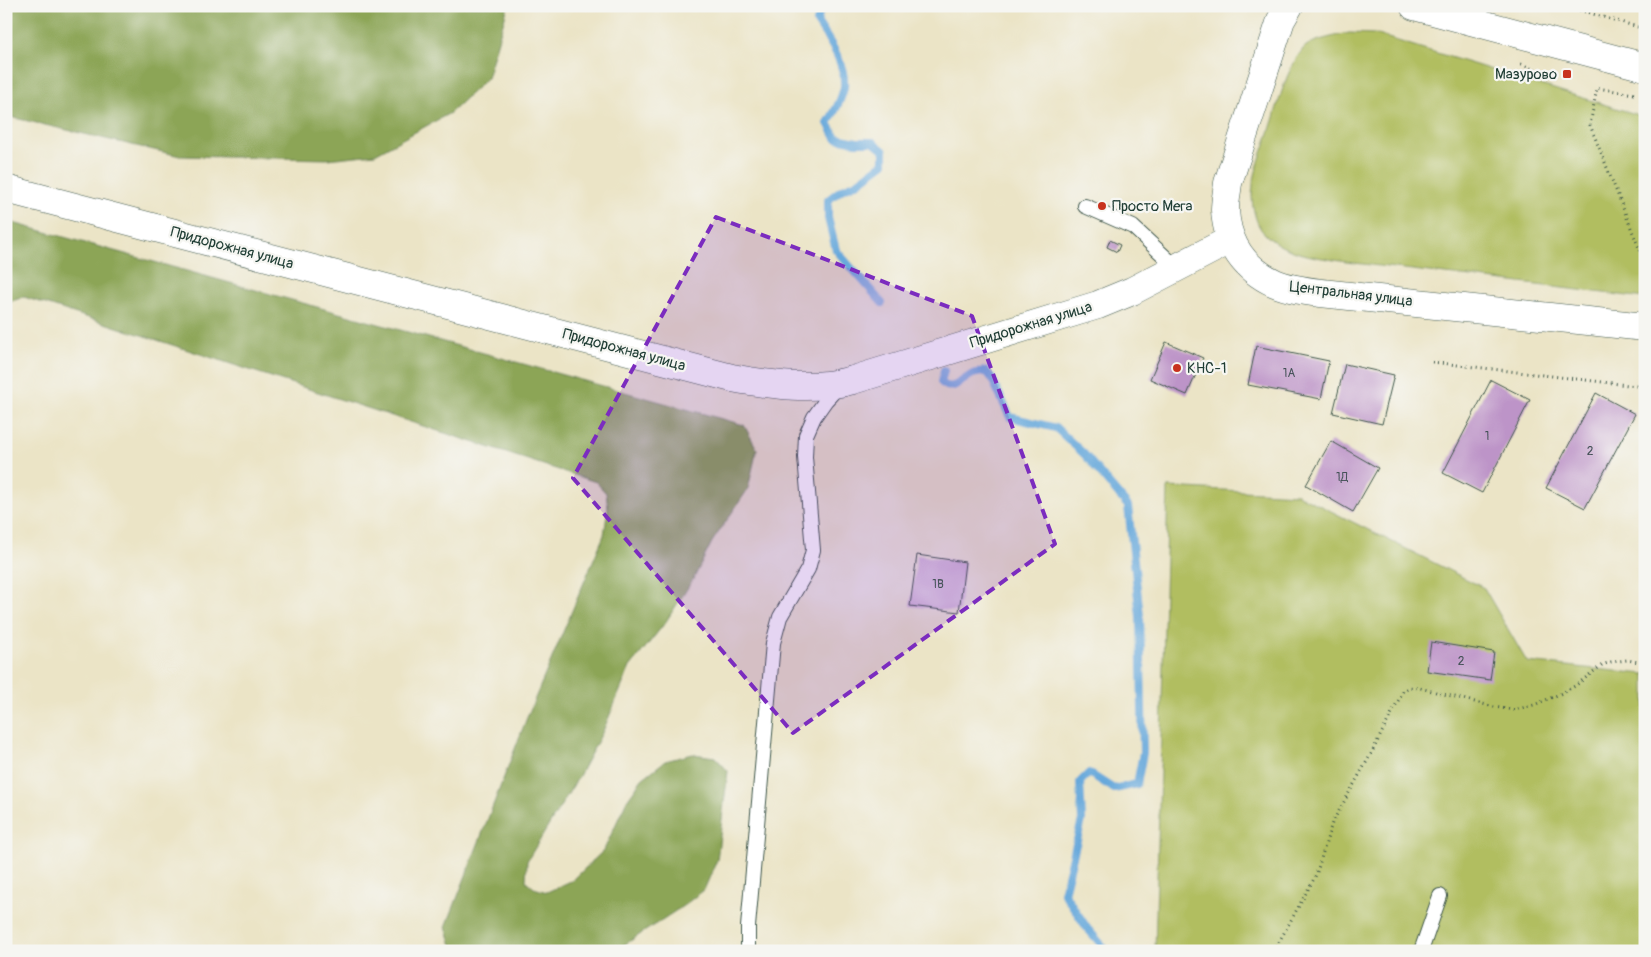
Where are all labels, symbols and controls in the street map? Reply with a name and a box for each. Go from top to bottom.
place label: Мазурово [1495,65,1557,84]
marker: Мазурово [1561,68,1573,80]
place label: Просто Мега [1112,197,1193,216]
marker: Просто Мега [1096,200,1108,212]
street label: Придорожная улица [168,222,296,274]
street label: Центральная улица [1288,277,1414,311]
street label: Придорожная улица [968,297,1094,353]
street label: Придорожная улица [560,324,688,376]
place label: КНС-1 [1187,359,1227,378]
marker: КНС-1 [1171,362,1183,374]
house number: 1А [1283,366,1295,381]
house number: 1 [1485,429,1489,444]
house number: 2 [1587,444,1594,459]
house number: 1Д [1336,470,1349,485]
house number: 1В [932,577,944,592]
house number: 2 [1458,654,1465,669]

